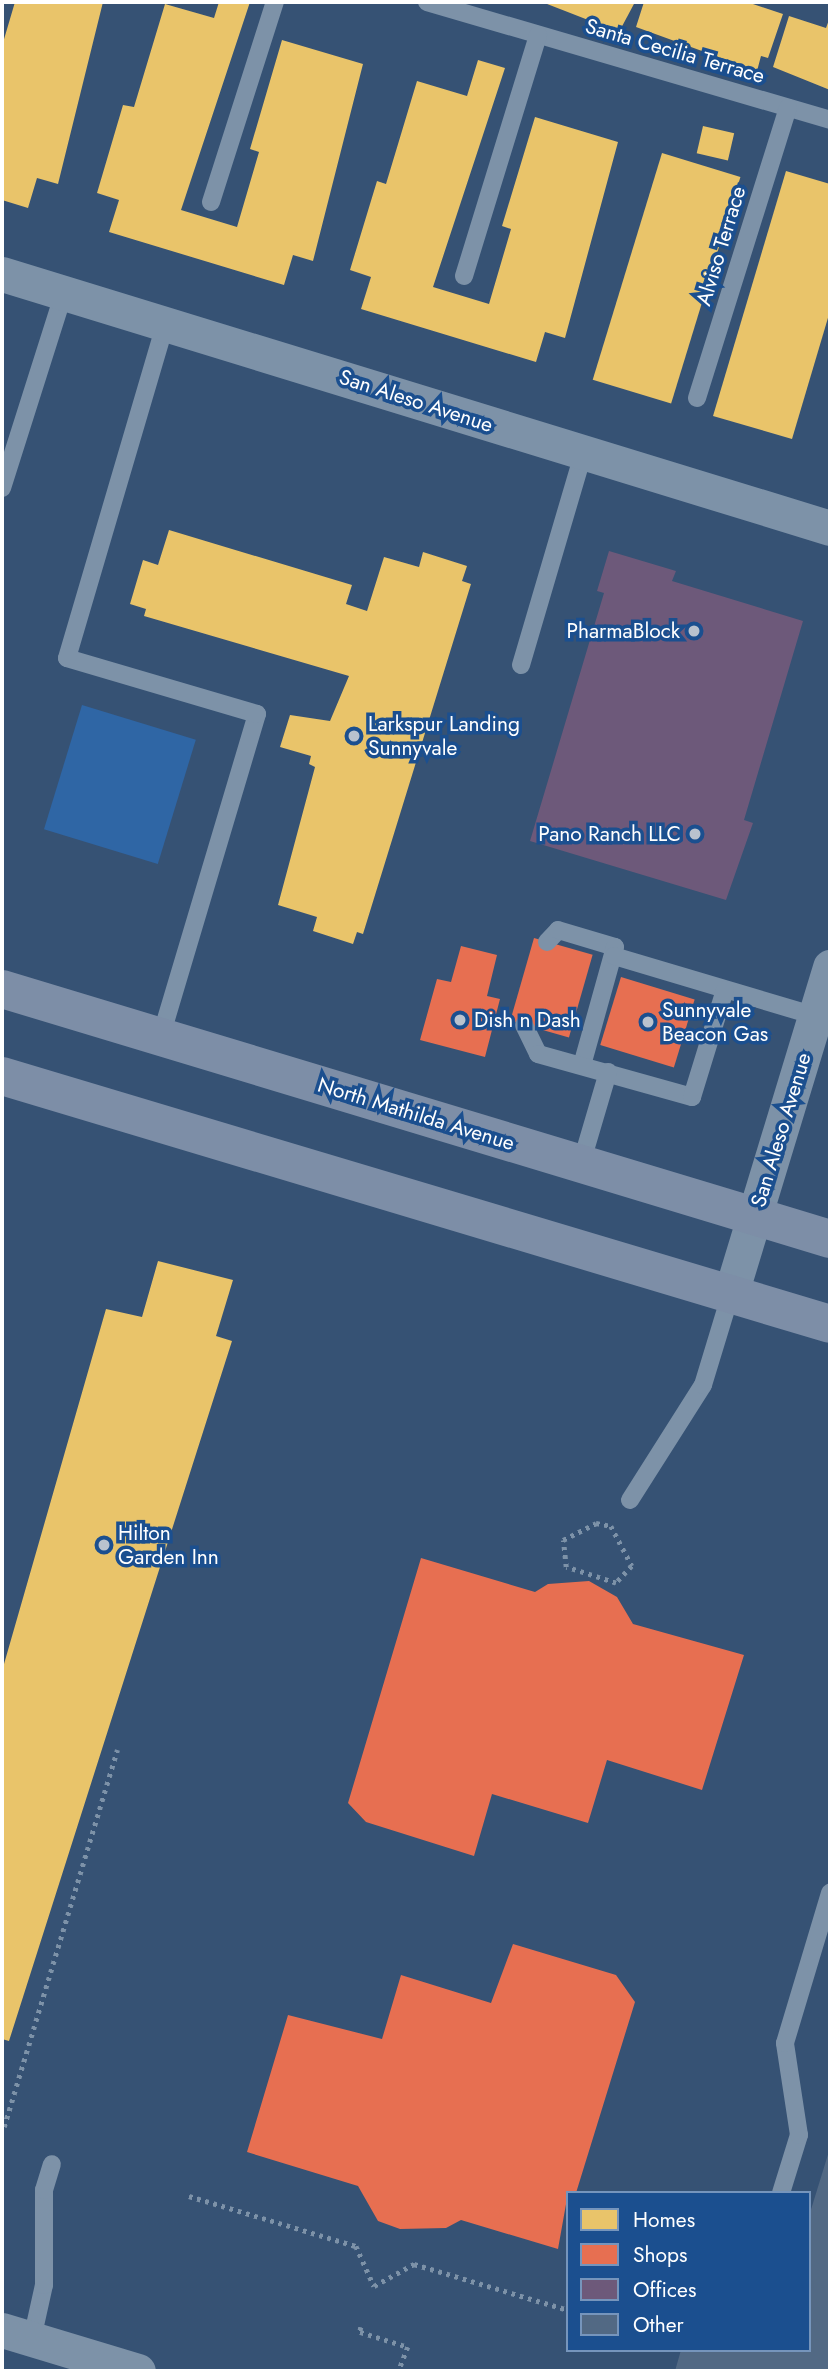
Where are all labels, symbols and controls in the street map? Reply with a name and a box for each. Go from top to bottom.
street label: Santa Cecilia Terrace [582,13,768,89]
street label: Alviso Terrace [691,183,751,309]
street label: San Aleso Avenue [336,364,496,438]
place label: PharmaBlock [566,618,680,644]
marker: PharmaBlock [686,623,702,639]
place label: Larkspur Landing Sunnyvale [368,711,520,761]
marker: Larkspur Landing Sunnyvale [346,728,362,744]
place label: Pano Ranch LLC [538,821,681,847]
marker: Pano Ranch LLC [687,826,703,842]
place label: Sunnyvale Beacon Gas [662,997,768,1047]
place label: Dish n Dash [474,1007,581,1033]
marker: Dish n Dash [452,1012,468,1028]
marker: Sunnyvale Beacon Gas [640,1014,656,1030]
street label: San Aleso Avenue [746,1050,816,1210]
street label: North Mathilda Avenue [315,1072,517,1156]
place label: Hilton Garden Inn [118,1520,219,1570]
marker: Hilton Garden Inn [96,1537,112,1553]
legend [566,2191,811,2352]
text: Homes [633,2205,695,2235]
text: Shops [633,2240,687,2270]
text: Offices [633,2275,696,2305]
text: Other [633,2310,684,2340]

